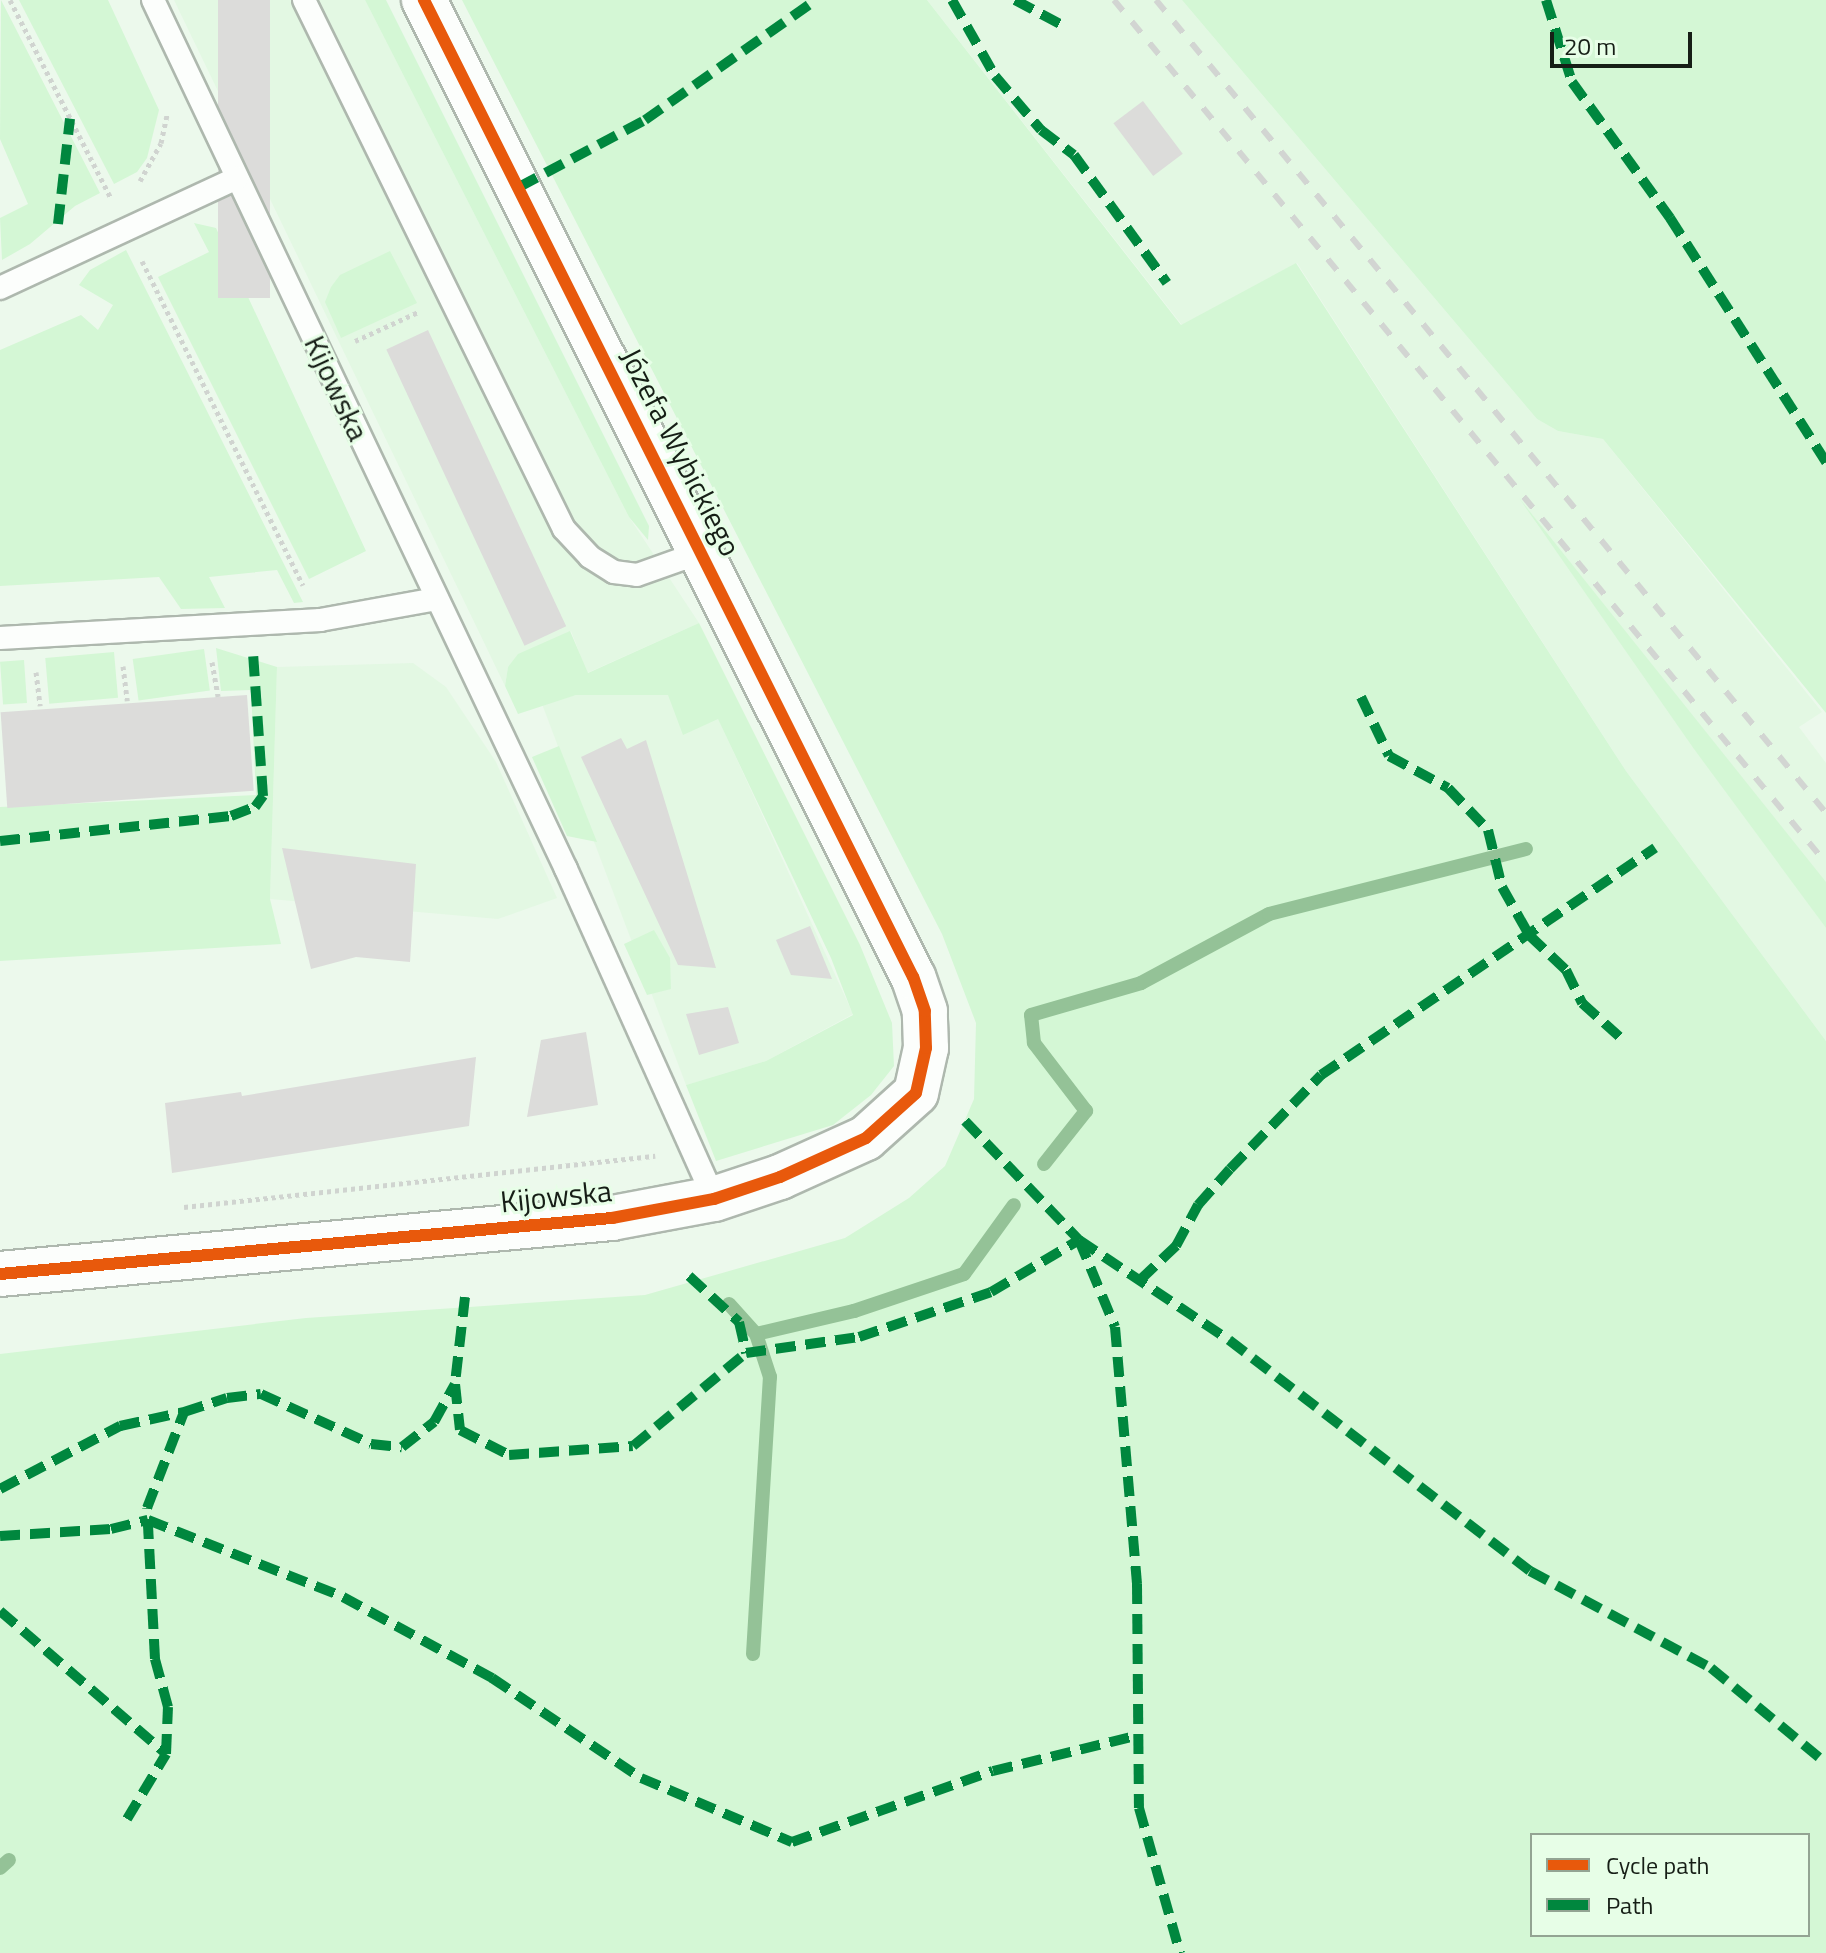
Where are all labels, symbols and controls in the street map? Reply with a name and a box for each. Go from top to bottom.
scale bar [1554,16,1696,66]
text: 20 m [1564,28,1616,64]
street label: Kijowska [297,330,377,446]
street label: Józefa Wybickiego [613,342,749,562]
street label: Kijowska [498,1172,614,1220]
legend [1530,1833,1810,1937]
text: Cycle path [1606,1847,1709,1883]
text: Path [1606,1887,1653,1923]

